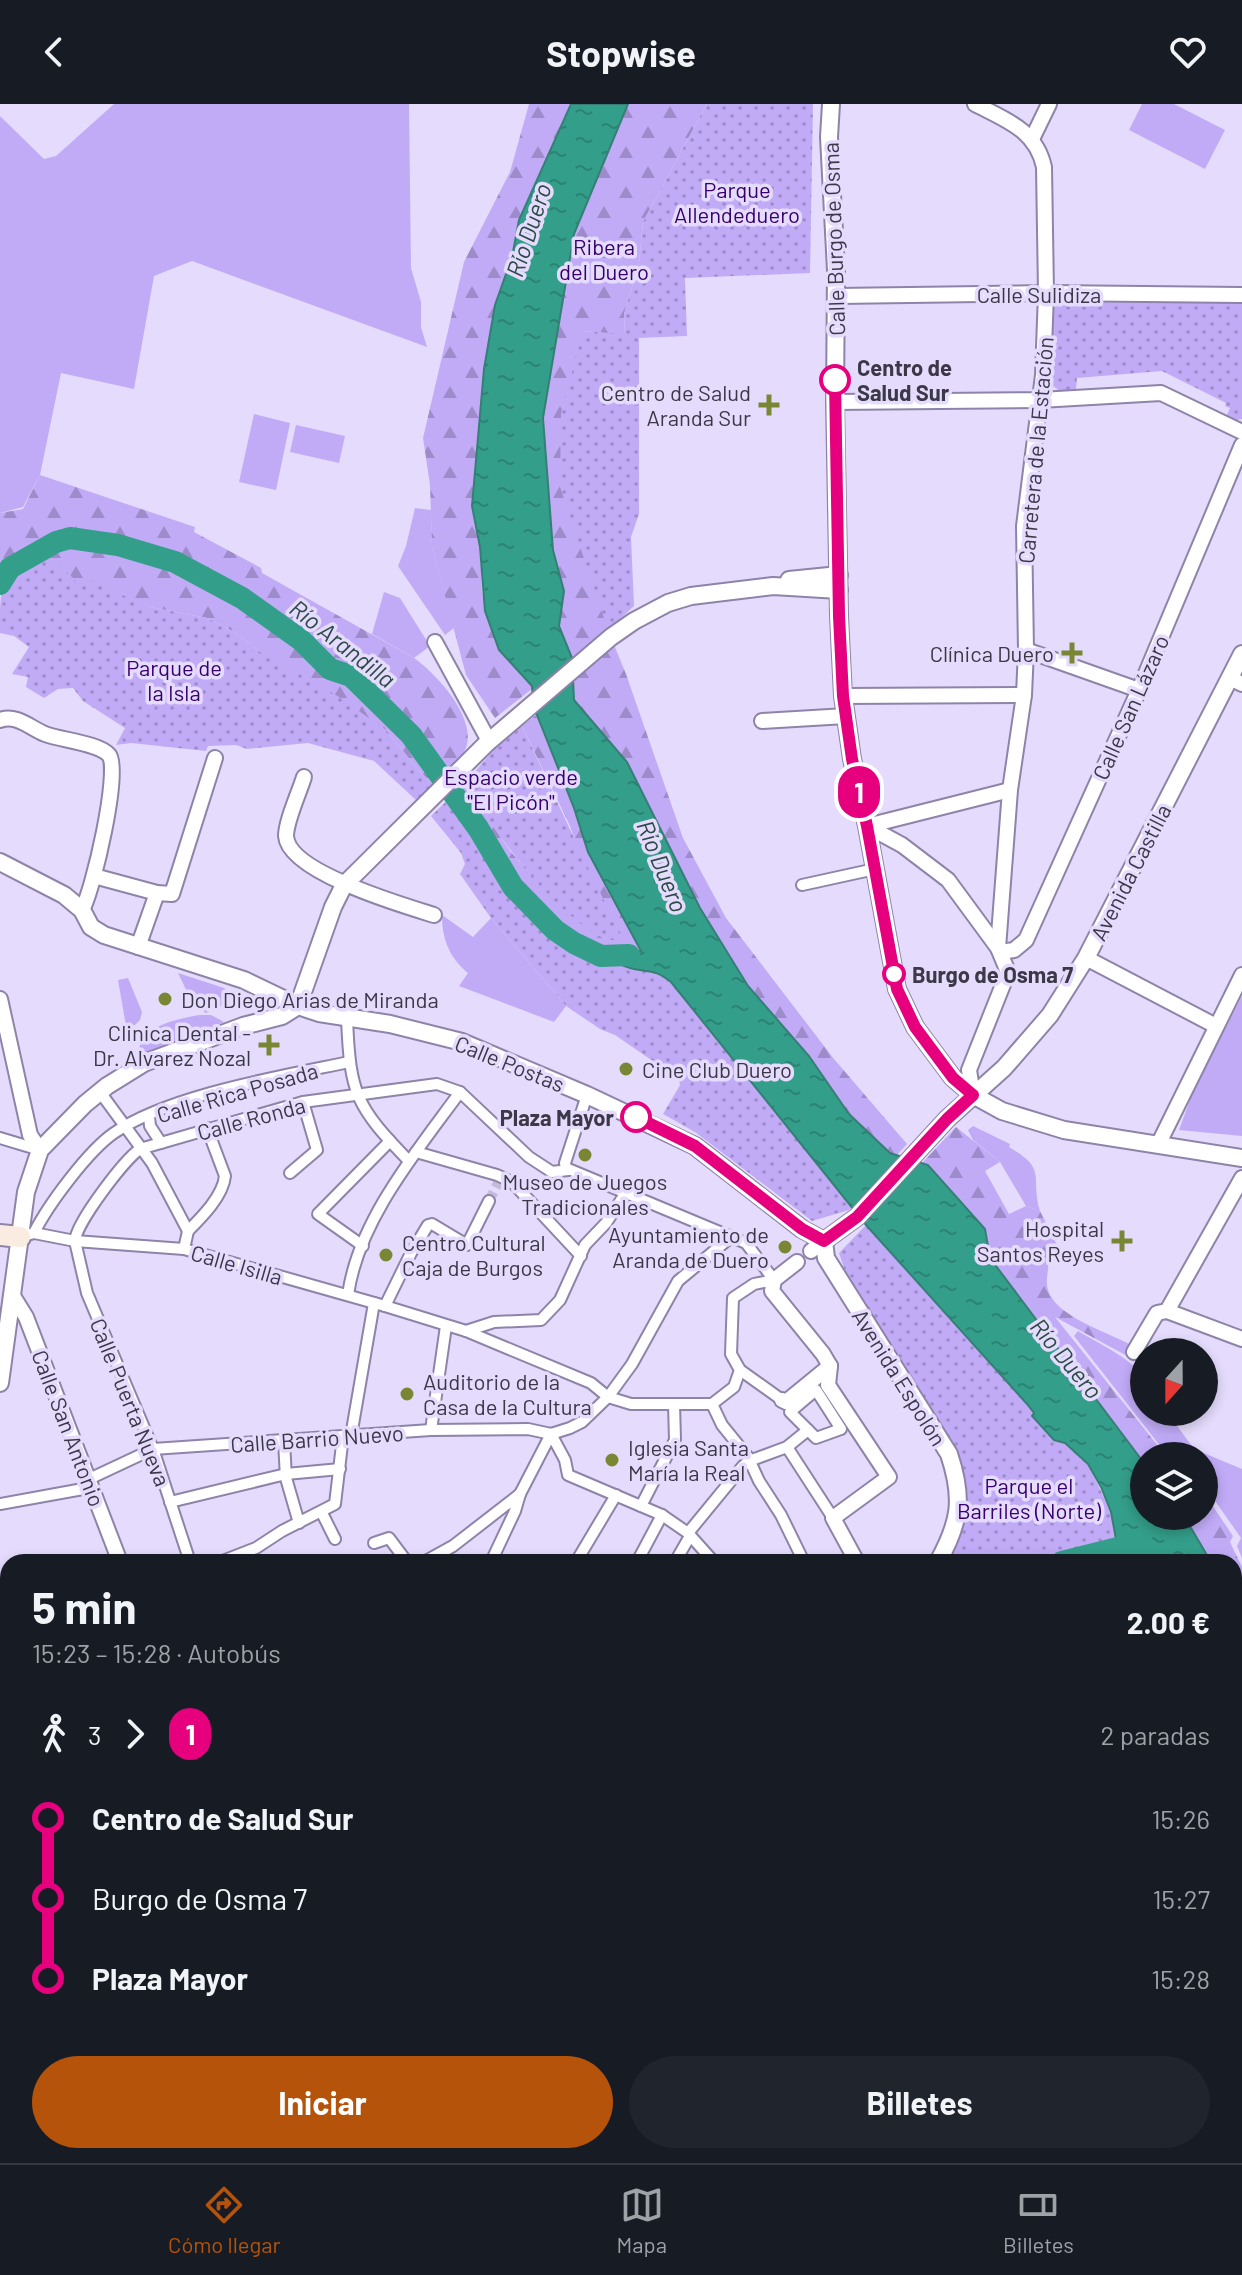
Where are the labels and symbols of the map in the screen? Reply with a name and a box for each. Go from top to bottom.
street label: Calle Burgo de Osma [817,142,849,336]
park label: Parque Allendeduero [674,176,800,227]
water label: Río Duero [499,180,557,280]
park label: Ribera del Duero [559,233,649,284]
street label: Calle Sulidiza [977,281,1101,307]
street label: Carretera de la Estación [1012,336,1058,564]
place label: Centro de Salud Sur [857,354,952,405]
marker: Centro de Salud Sur [820,365,850,395]
place label: Centro de Salud Aranda Sur [601,379,751,430]
marker: Centro de Salud Aranda Sur [758,394,780,416]
water label: Río Arandilla [284,593,402,693]
street label: Calle San Lázaro [1086,631,1174,783]
place label: Clínica Duero [930,640,1054,666]
marker: Clínica Duero [1061,642,1083,664]
park label: Parque de la Isla [126,654,222,705]
park label: Espacio verde "El Picón" [444,763,578,814]
line badge: 1 [833,766,885,818]
street label: Avenida Castilla [1084,799,1176,945]
water label: Río Duero [631,816,695,916]
place label: Burgo de Osma 7 [912,961,1073,987]
marker: Burgo de Osma 7 [883,963,905,985]
place label: Don Diego Arias de Miranda [181,986,439,1012]
marker: Don Diego Arias de Miranda [156,990,174,1008]
place label: Clinica Dental - Dr. Alvarez Nozal [93,1019,251,1070]
street label: Calle Postas [451,1029,569,1097]
marker: Clinica Dental - Dr. Alvarez Nozal [258,1034,280,1056]
place label: Cine Club Duero [642,1056,792,1082]
street label: Calle Rica Posada [153,1057,321,1127]
marker: Cine Club Duero [617,1060,635,1078]
street label: Calle Ronda [194,1091,308,1145]
marker: Plaza Mayor [621,1102,651,1132]
place label: Plaza Mayor [500,1104,615,1130]
marker: Museo de Juegos Tradicionales [576,1146,594,1164]
place label: Museo de Juegos Tradicionales [503,1168,667,1219]
place label: Hospital Santos Reyes [977,1215,1104,1266]
place label: Ayuntamiento de Aranda de Duero [608,1221,769,1272]
place label: Centro Cultural Caja de Burgos [402,1229,546,1280]
marker: Hospital Santos Reyes [1111,1230,1133,1252]
marker: Ayuntamiento de Aranda de Duero [776,1238,794,1256]
street label: Calle Isilla [188,1239,286,1289]
marker: Centro Cultural Caja de Burgos [377,1246,395,1264]
street label: Avenida Espolón [848,1304,952,1450]
water label: Río Duero [1025,1312,1109,1404]
street label: Calle Puerta Nueva [85,1314,177,1490]
north arrow [1130,1338,1218,1426]
street label: Calle San Antonio [27,1346,111,1510]
place label: Auditorio de la Casa de la Cultura [423,1368,592,1419]
marker: Auditorio de la Casa de la Cultura [398,1385,416,1403]
street label: Calle Barrio Nuevo [229,1419,405,1457]
place label: Iglesia Santa María la Real [628,1434,749,1485]
marker: Iglesia Santa María la Real [603,1451,621,1469]
park label: Parque el Barriles (Norte) [957,1472,1101,1523]

